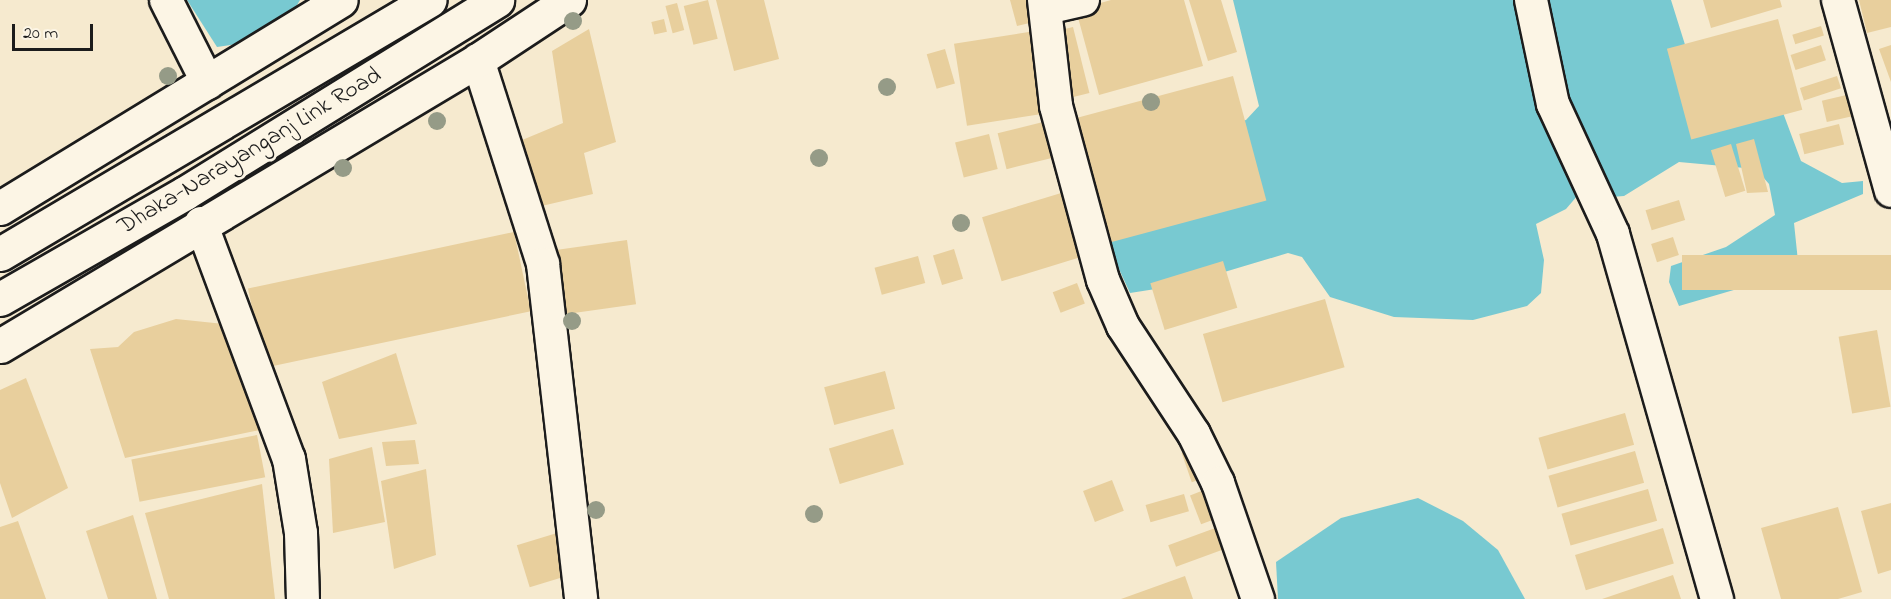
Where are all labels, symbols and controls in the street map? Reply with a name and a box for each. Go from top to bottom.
scale bar [15,12,96,50]
text: 20 m [23,21,58,47]
street label: Dhaka-Narayanganj Link Road [113,62,387,242]

